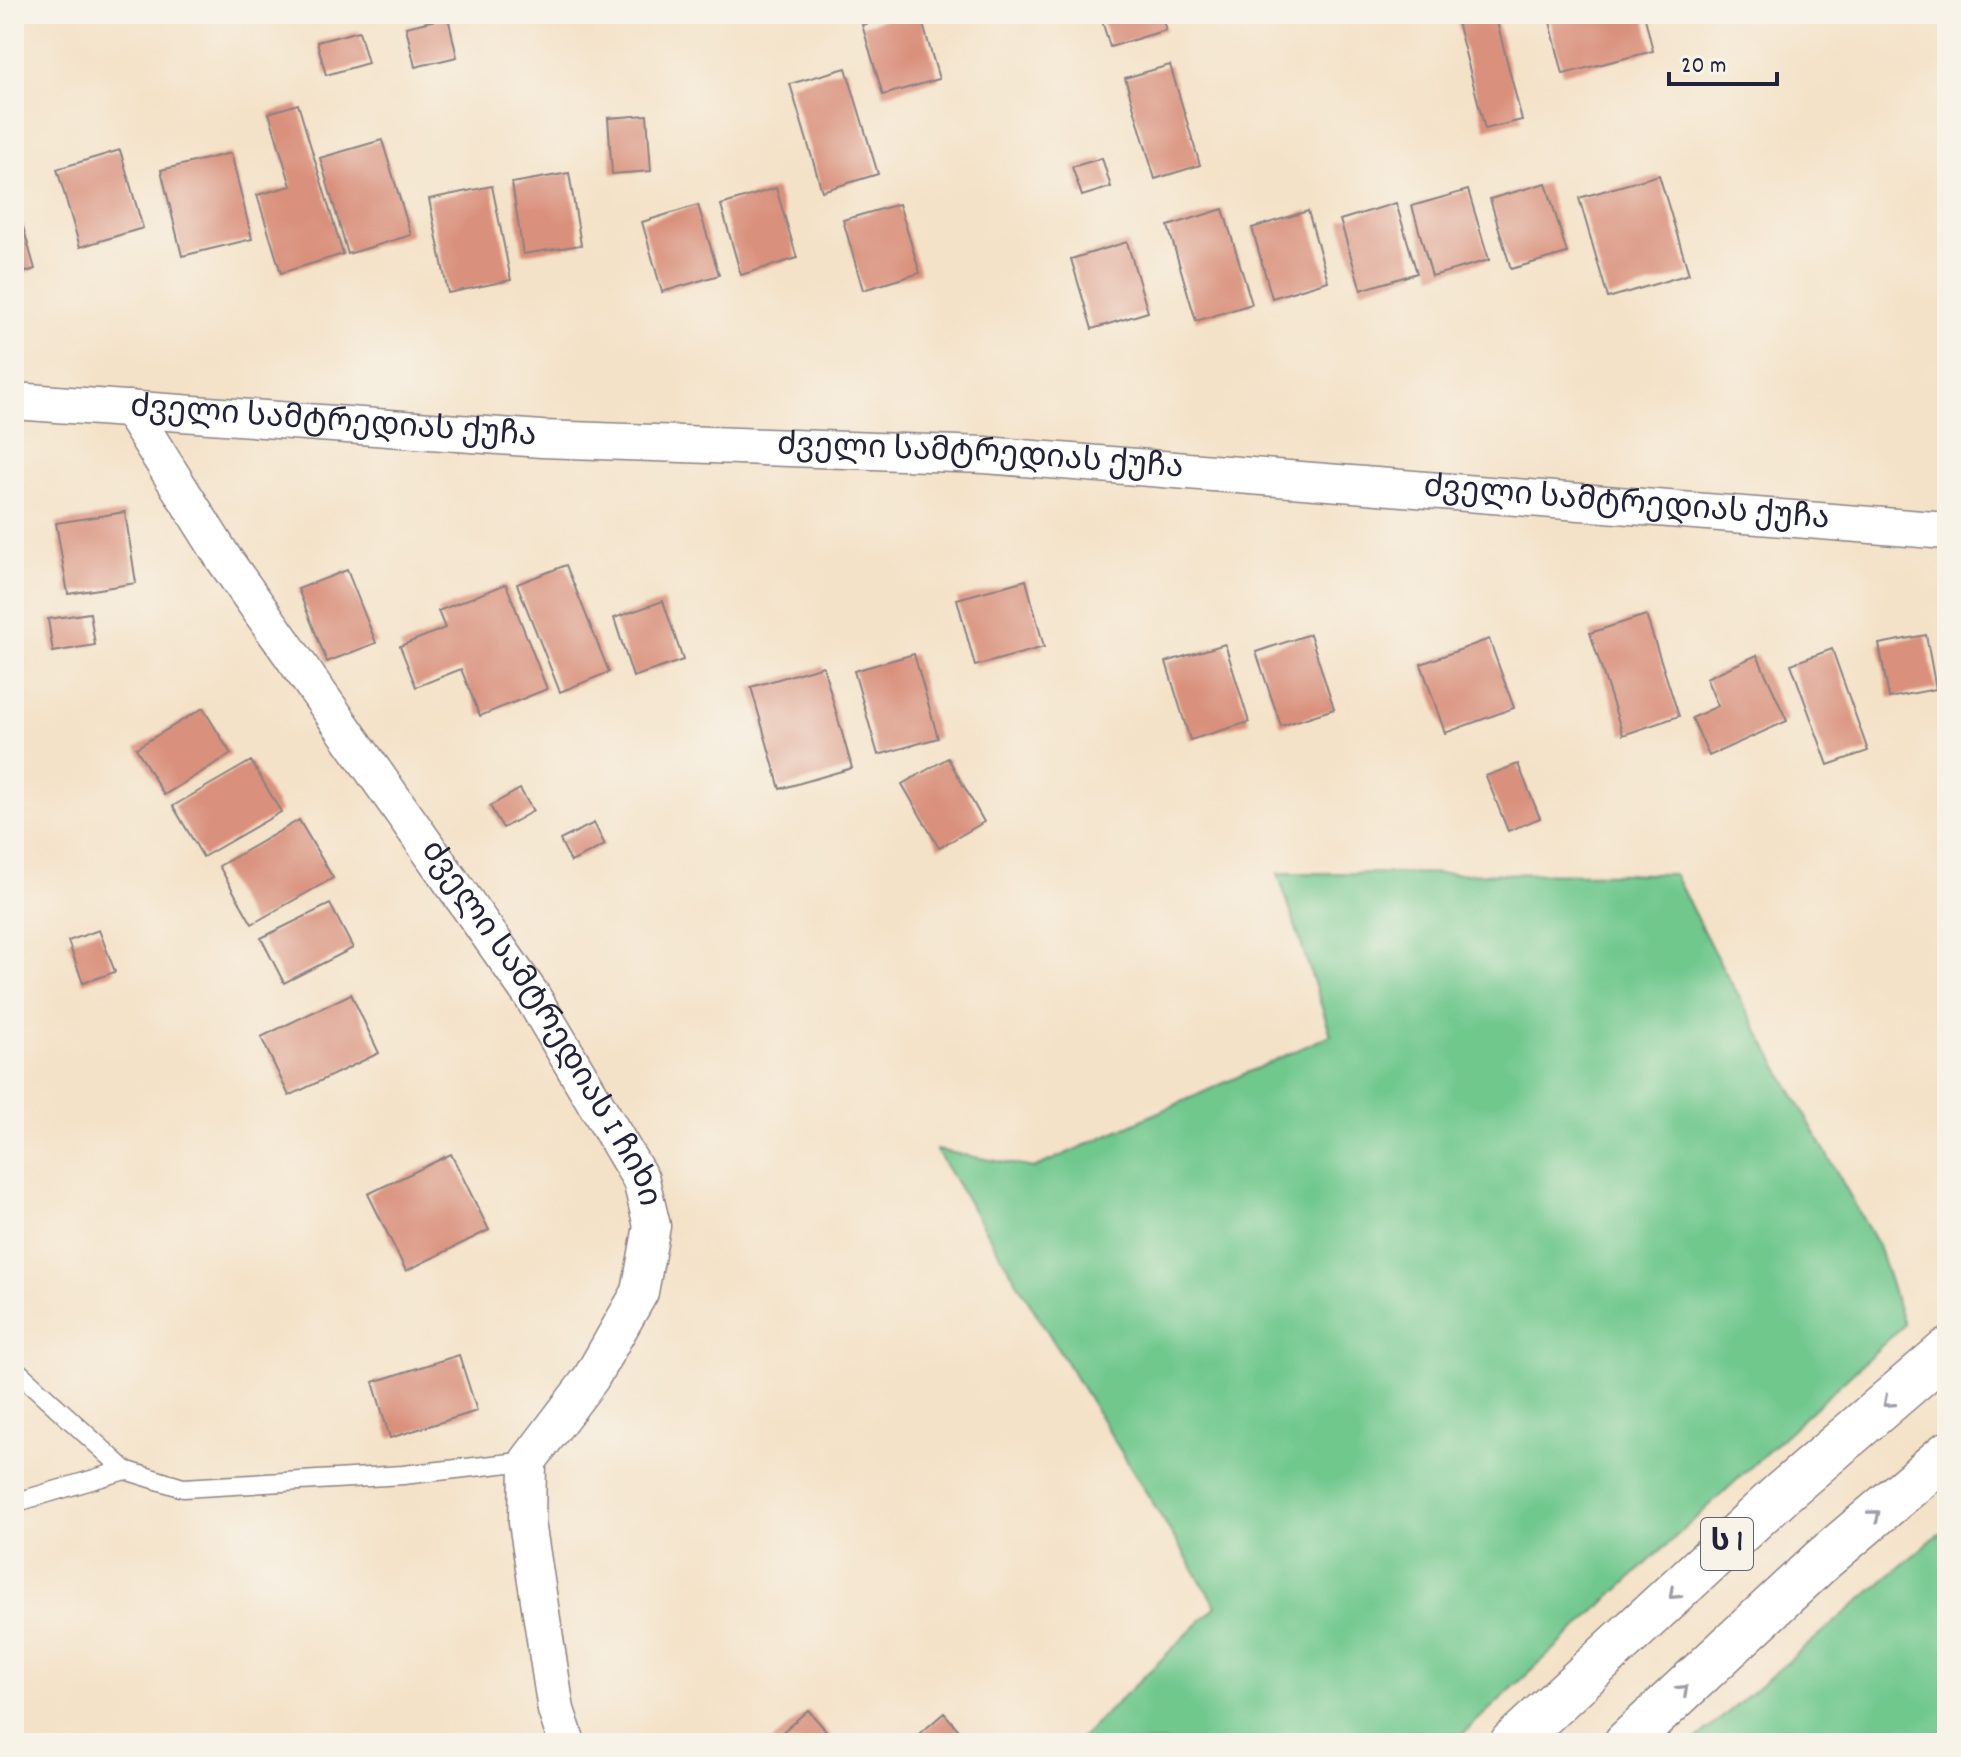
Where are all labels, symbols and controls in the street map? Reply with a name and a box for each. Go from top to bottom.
scale bar [1669,36,1777,86]
text: 20 m [1681,50,1727,84]
street label: ძველი სამტრედიას ქუჩა [128,386,538,462]
street label: ძველი სამტრედიას ქუჩა [776,424,1185,494]
street label: ძველი სამტრედიას ქუჩა [1422,467,1831,545]
street label: ძველი სამტრედიას I ჩიხი [407,832,670,1211]
one-way arrow [1883,1392,1897,1406]
one-way arrow [1866,1510,1881,1525]
road number: ს 1 [1701,1518,1753,1570]
one-way arrow [1668,1584,1683,1598]
one-way arrow [1674,1684,1688,1699]

